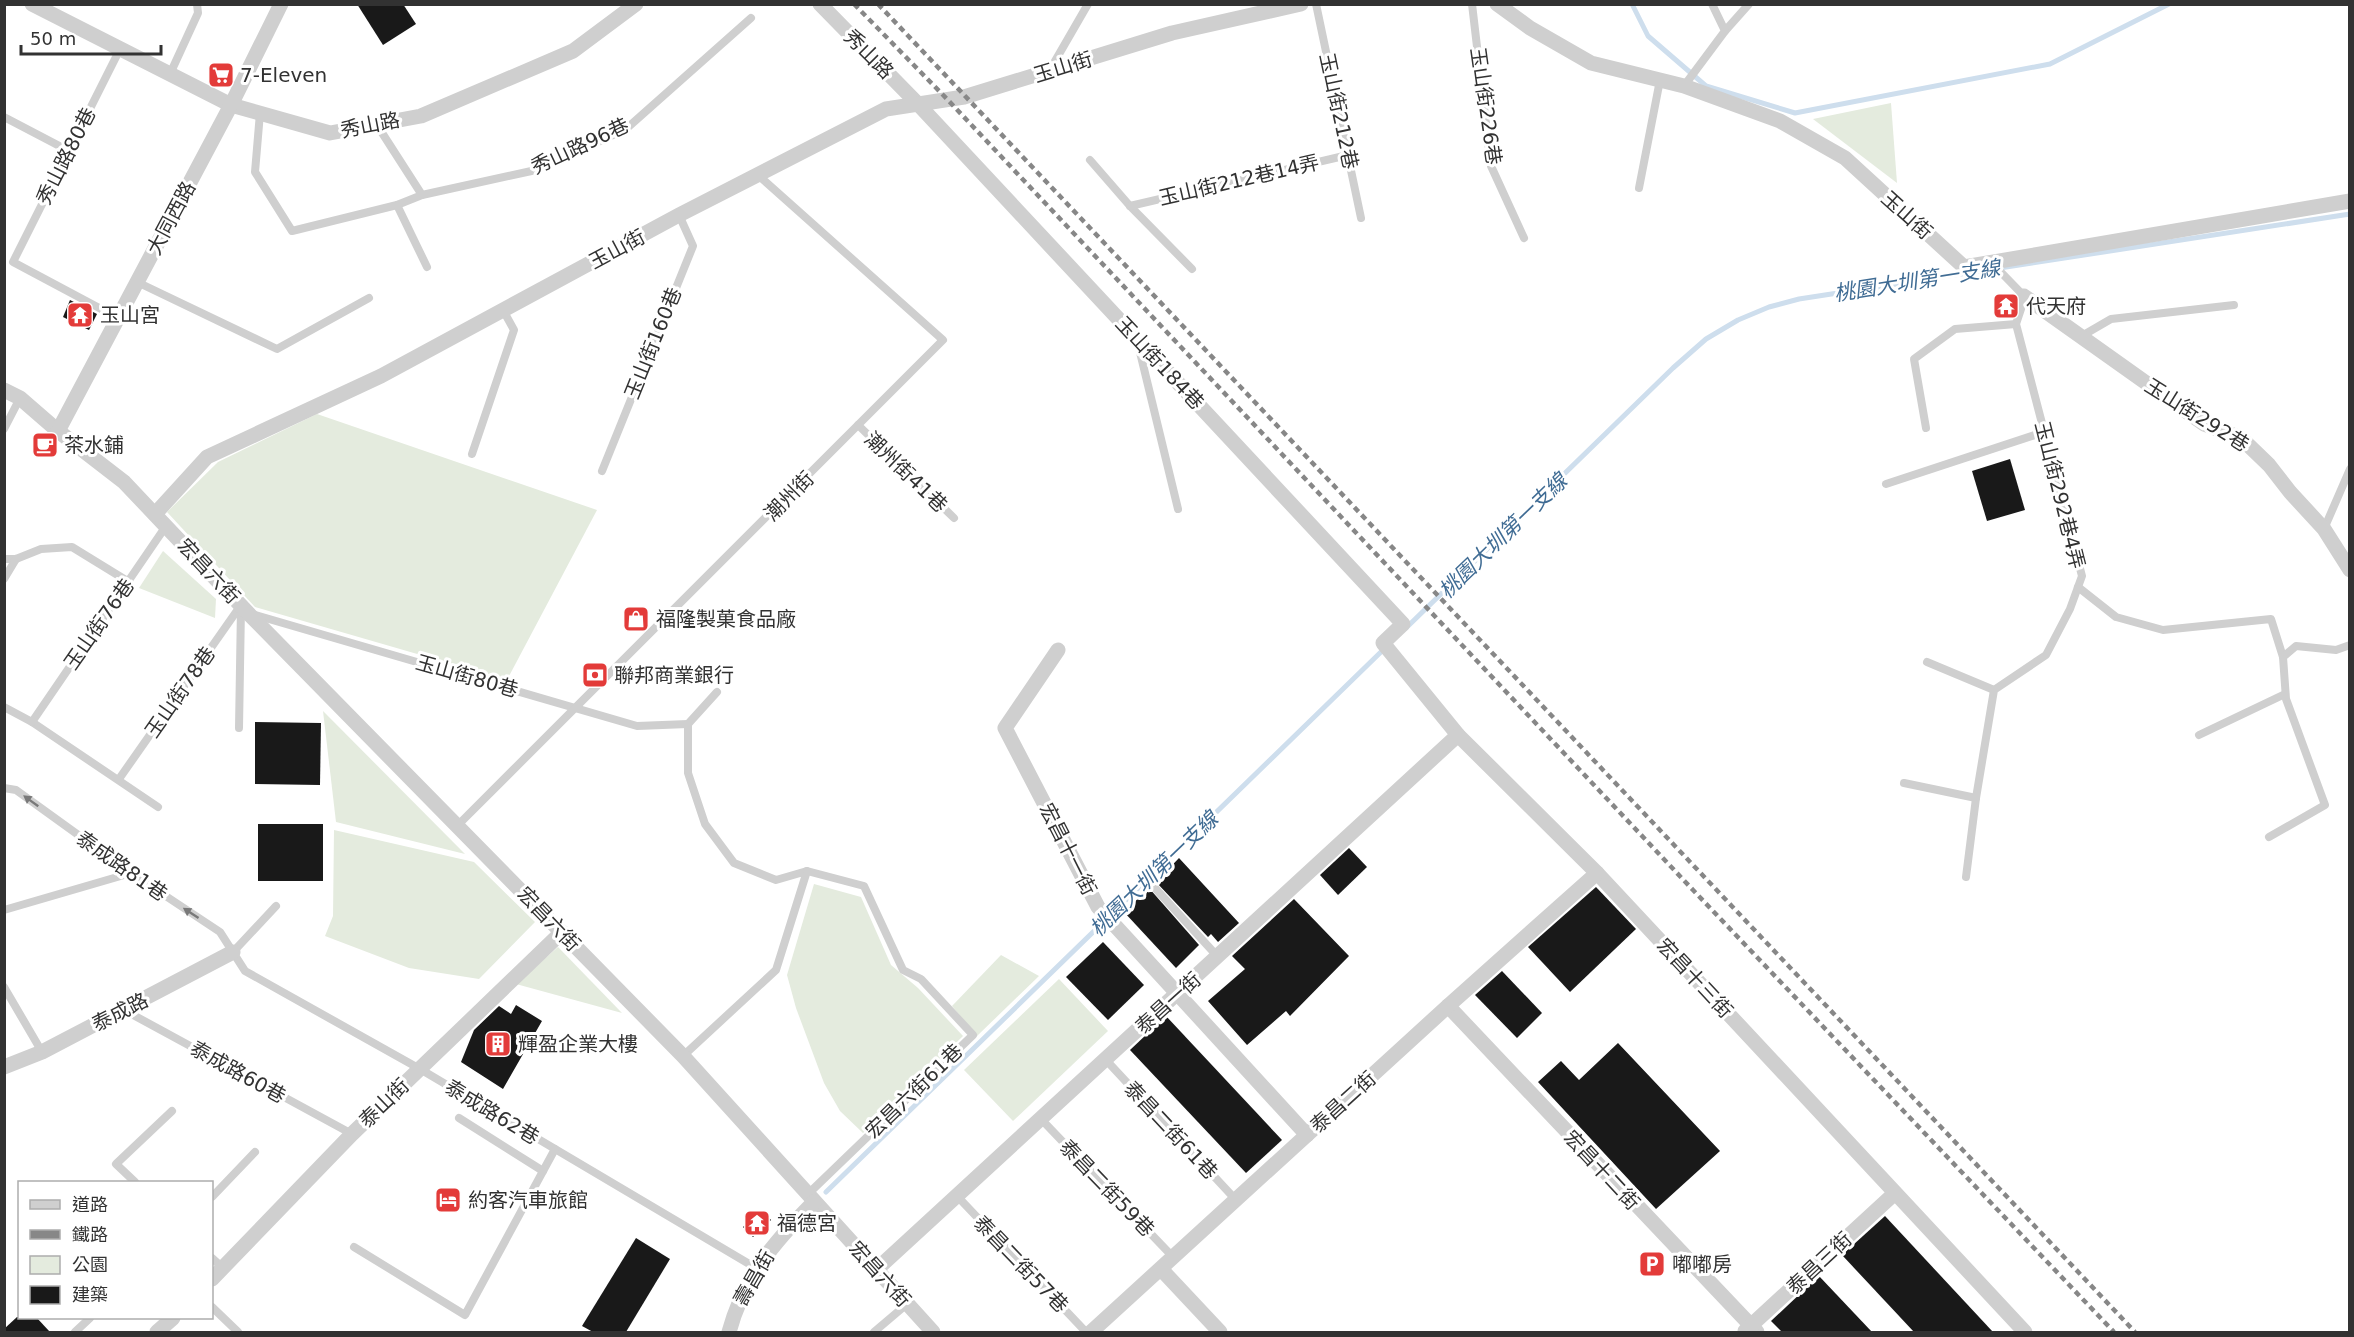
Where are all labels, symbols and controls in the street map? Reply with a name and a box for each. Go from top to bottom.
scale bar [21,18,160,56]
street label: 秀山路 [839,24,899,84]
text: 50 m [30,28,76,49]
street label: 玉山街226巷 [1466,46,1506,166]
street label: 玉山街 [1031,47,1095,87]
street label: 玉山街212巷 [1315,51,1363,171]
supermarket icon: 7-Eleven [206,60,236,90]
place label: 7-Eleven [240,63,327,87]
street label: 秀山路80巷 [31,104,101,208]
street label: 秀山路 [338,107,402,143]
street label: 秀山路96巷 [527,113,633,179]
street label: 玉山街212巷14弄 [1157,150,1321,210]
street label: 大同西路 [142,177,200,259]
street label: 玉山街 [1877,186,1937,244]
street label: 玉山街 [585,224,649,274]
water label: 桃園大圳第一支線 [1832,256,2004,306]
street label: 玉山街160巷 [620,284,686,402]
temple icon: 代天府 [1991,291,2021,321]
place label: 代天府 [2026,294,2086,318]
temple icon: 玉山宮 [65,300,95,330]
place label: 玉山宮 [100,303,160,327]
street label: 玉山街184巷 [1111,312,1209,414]
street label: 玉山街292巷 [2141,374,2253,456]
street label: 玉山街292巷4弄 [2030,419,2090,571]
street label: 潮州街41巷 [860,427,952,517]
cafe icon: 茶水鋪 [30,430,60,460]
place label: 茶水鋪 [64,433,124,457]
street label: 潮州街 [759,466,819,526]
water label: 桃園大圳第一支線 [1434,468,1573,603]
street label: 宏昌六街 [173,534,245,608]
street label: 玉山街76巷 [59,574,139,674]
shop icon: 福隆製菓食品廠 [621,604,651,634]
place label: 福隆製菓食品廠 [656,607,796,631]
street label: 玉山街78巷 [140,642,220,742]
street label: 玉山街80巷 [413,650,521,702]
bank icon: 聯邦商業銀行 [580,660,610,690]
place label: 聯邦商業銀行 [614,663,734,687]
one-way arrow [24,795,40,807]
street label: 宏昌十一街 [1035,799,1101,899]
water label: 桃園大圳第一支線 [1085,806,1224,941]
street label: 泰成路81巷 [72,826,172,906]
street label: 宏昌六街 [513,882,585,956]
one-way arrow [183,908,199,919]
street label: 宏昌十三街 [1652,933,1738,1023]
street label: 泰昌一街 [1130,967,1206,1039]
street label: 泰成路 [88,988,152,1036]
building icon: 輝盈企業大樓 [483,1029,513,1059]
place label: 輝盈企業大樓 [518,1032,638,1056]
street label: 泰成路60巷 [186,1036,290,1108]
street label: 宏昌六街61巷 [861,1039,967,1143]
street label: 泰昌二街 [1305,1066,1381,1138]
street label: 泰山街 [354,1074,414,1132]
street label: 泰成路62巷 [441,1075,543,1149]
street label: 泰昌二街61巷 [1119,1076,1223,1184]
street label: 宏昌十二街 [1559,1125,1645,1215]
street label: 泰昌二街59巷 [1055,1135,1159,1241]
legend [18,1181,213,1319]
hotel icon: 約客汽車旅館 [433,1185,463,1215]
place label: 約客汽車旅館 [468,1188,588,1212]
text: 道路 [72,1194,108,1215]
temple icon: 福德宮 [742,1208,772,1238]
place label: 福德宮 [777,1211,837,1235]
street label: 泰昌二街57巷 [969,1211,1073,1317]
text: 鐵路 [72,1224,108,1245]
street label: 泰昌三街 [1782,1227,1856,1299]
street label: 宏昌六街 [844,1236,916,1312]
street label: 壽昌街 [729,1246,779,1310]
parking icon: 嘟嘟房 [1637,1249,1667,1279]
place label: 嘟嘟房 [1672,1252,1732,1276]
text: 公園 [72,1254,108,1275]
text: 建築 [72,1284,108,1305]

